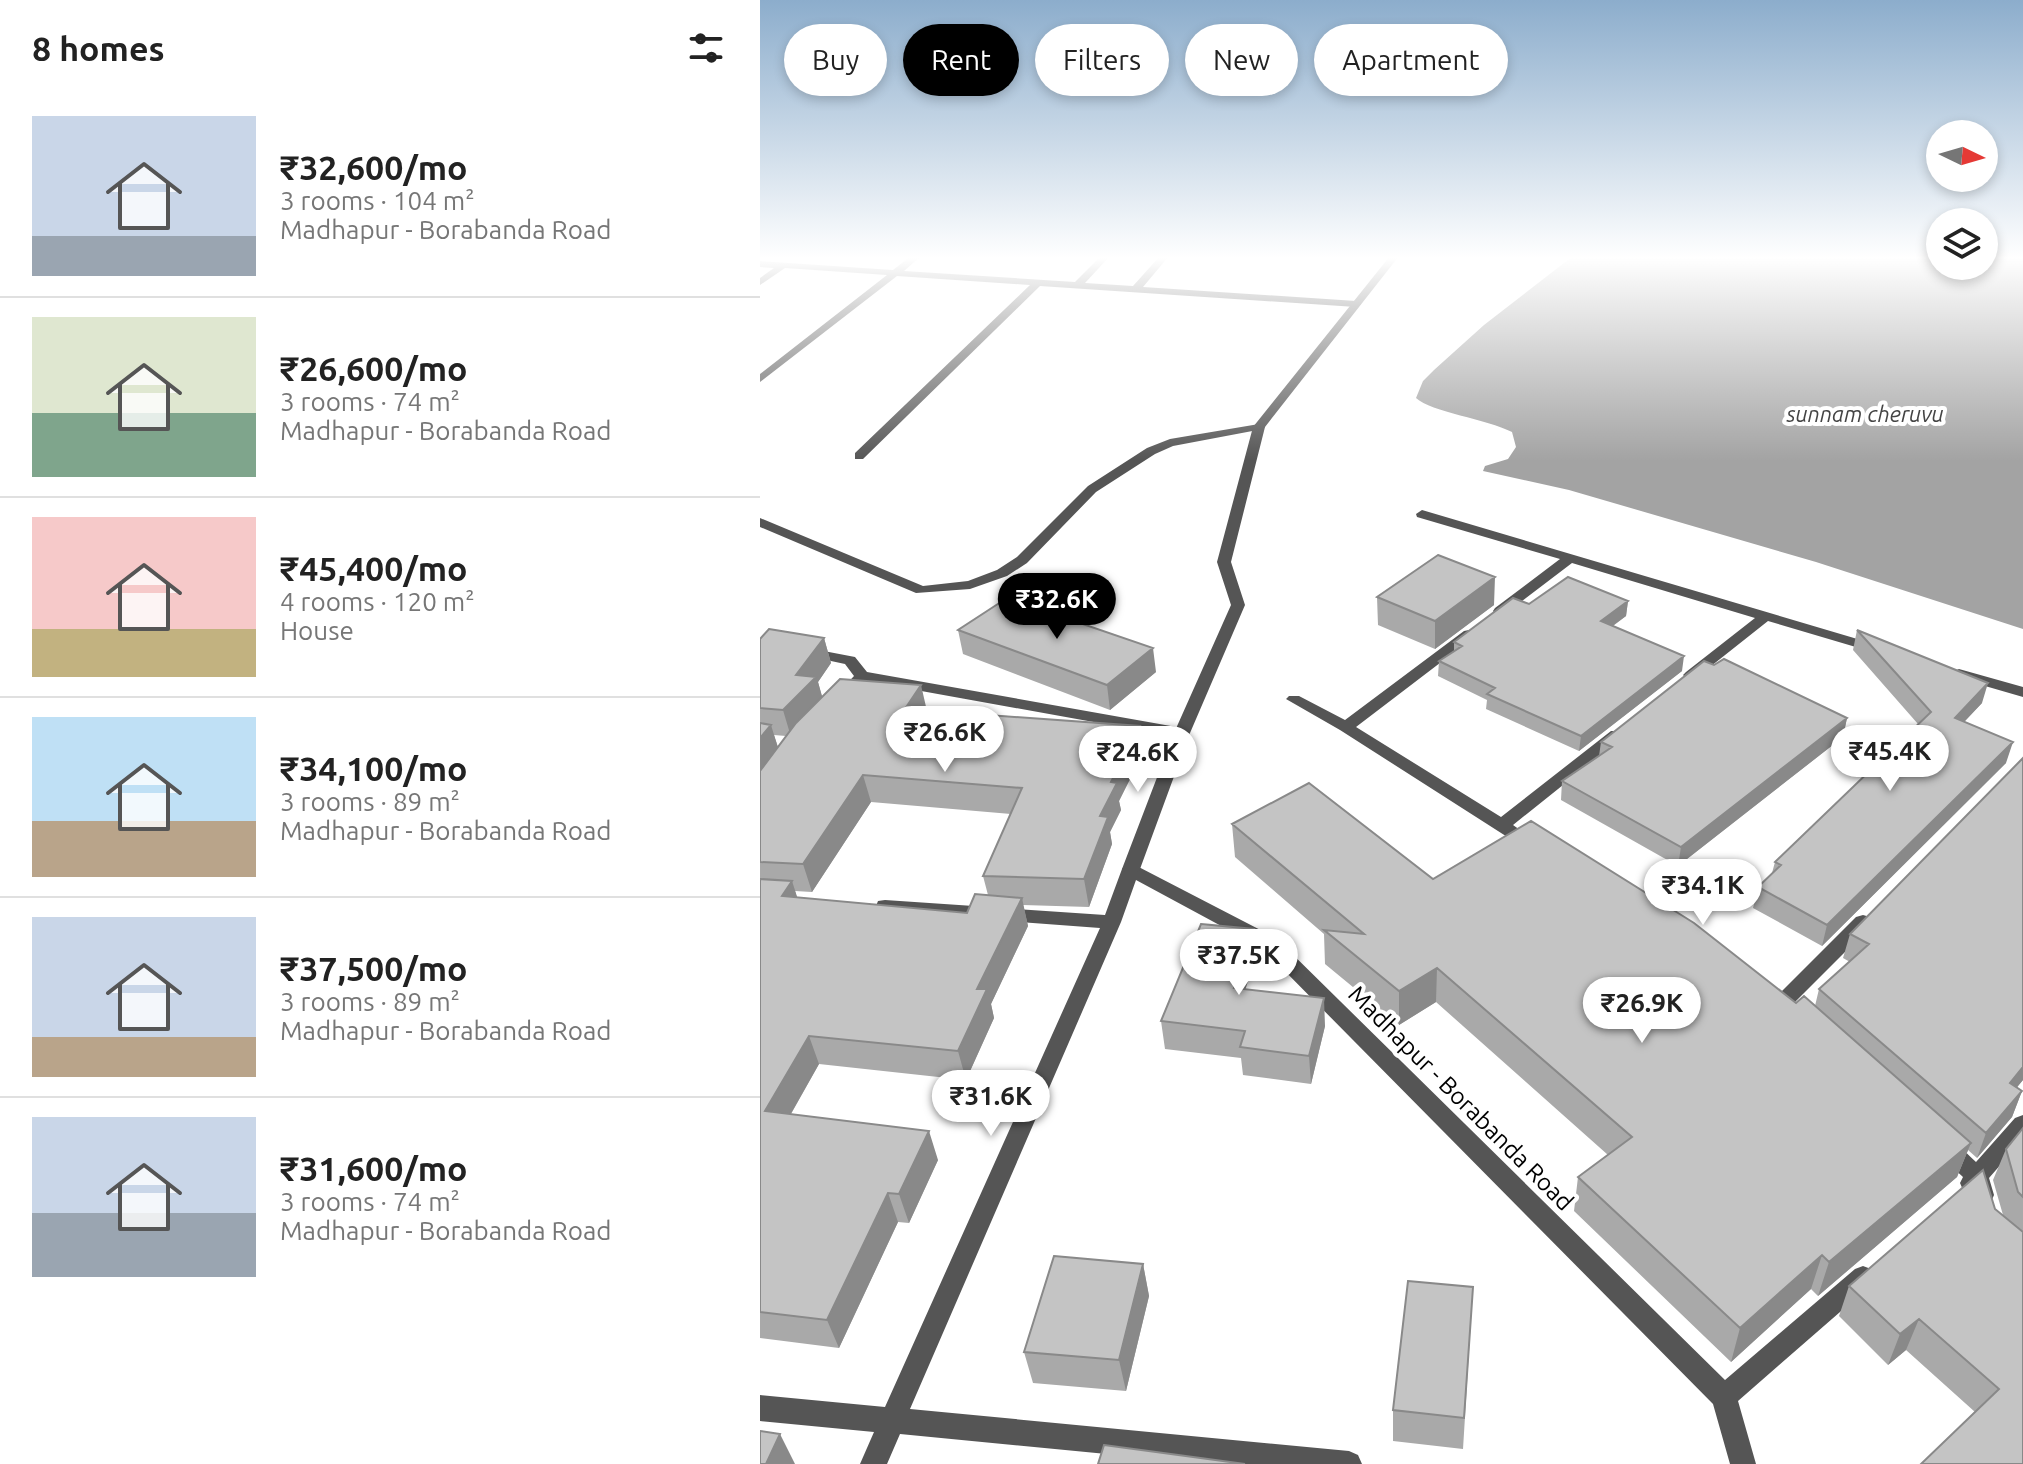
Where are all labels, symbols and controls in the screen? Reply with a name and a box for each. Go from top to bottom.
chip: Buy [784,24,887,96]
chip: Rent [903,24,1019,96]
chip: Filters [1035,24,1169,96]
chip: New [1185,24,1298,96]
chip: Apartment [1314,24,1508,96]
icon: filters [684,26,728,70]
text: 8 homes [32,29,165,67]
north arrow [1926,120,1998,192]
map controls [1926,120,1998,280]
icon: home [96,148,192,244]
text: ₹32,600/mo [280,148,467,186]
text: 3 rooms · 104 m² [280,186,475,215]
button: layers [1926,208,1998,280]
text: Madhapur - Borabanda Road [280,215,612,244]
icon: home [96,349,192,445]
text: ₹26,600/mo [280,349,467,387]
text: 3 rooms · 74 m² [280,387,460,416]
water label: sunnam cheruvu [1785,401,1944,426]
text: Madhapur - Borabanda Road [280,416,612,445]
icon: home [96,549,192,645]
text: ₹45,400/mo [280,549,467,587]
pin: ₹32.6K [992,573,1122,641]
text: ₹32.6K [1016,584,1098,613]
text: 4 rooms · 120 m² [280,587,475,616]
text: House [280,616,354,645]
pin: ₹26.6K [880,706,1010,774]
text: ₹26.6K [904,717,986,746]
pin: ₹45.4K [1825,725,1955,793]
pin: ₹24.6K [1073,726,1203,794]
text: ₹45.4K [1849,736,1931,765]
text: ₹24.6K [1097,737,1179,766]
icon: home [96,749,192,845]
text: ₹34,100/mo [280,749,467,787]
text: 3 rooms · 89 m² [280,787,460,816]
text: Madhapur - Borabanda Road [280,816,612,845]
pin: ₹34.1K [1638,859,1768,927]
text: ₹34.1K [1662,870,1744,899]
pin: ₹37.5K [1174,929,1304,997]
text: ₹37.5K [1198,940,1280,969]
icon: home [96,949,192,1045]
text: ₹37,500/mo [280,949,467,987]
pin: ₹26.9K [1577,977,1707,1045]
street label: Madhapur - Borabanda Road [1343,980,1579,1216]
text: 3 rooms · 89 m² [280,987,460,1016]
text: ₹26.9K [1601,988,1683,1017]
text: Madhapur - Borabanda Road [280,1016,612,1045]
pin: ₹31.6K [926,1070,1056,1138]
text: ₹31.6K [950,1081,1032,1110]
icon: home [96,1149,192,1245]
text: ₹31,600/mo [280,1149,467,1187]
text: 3 rooms · 74 m² [280,1187,460,1216]
text: Madhapur - Borabanda Road [280,1216,612,1245]

